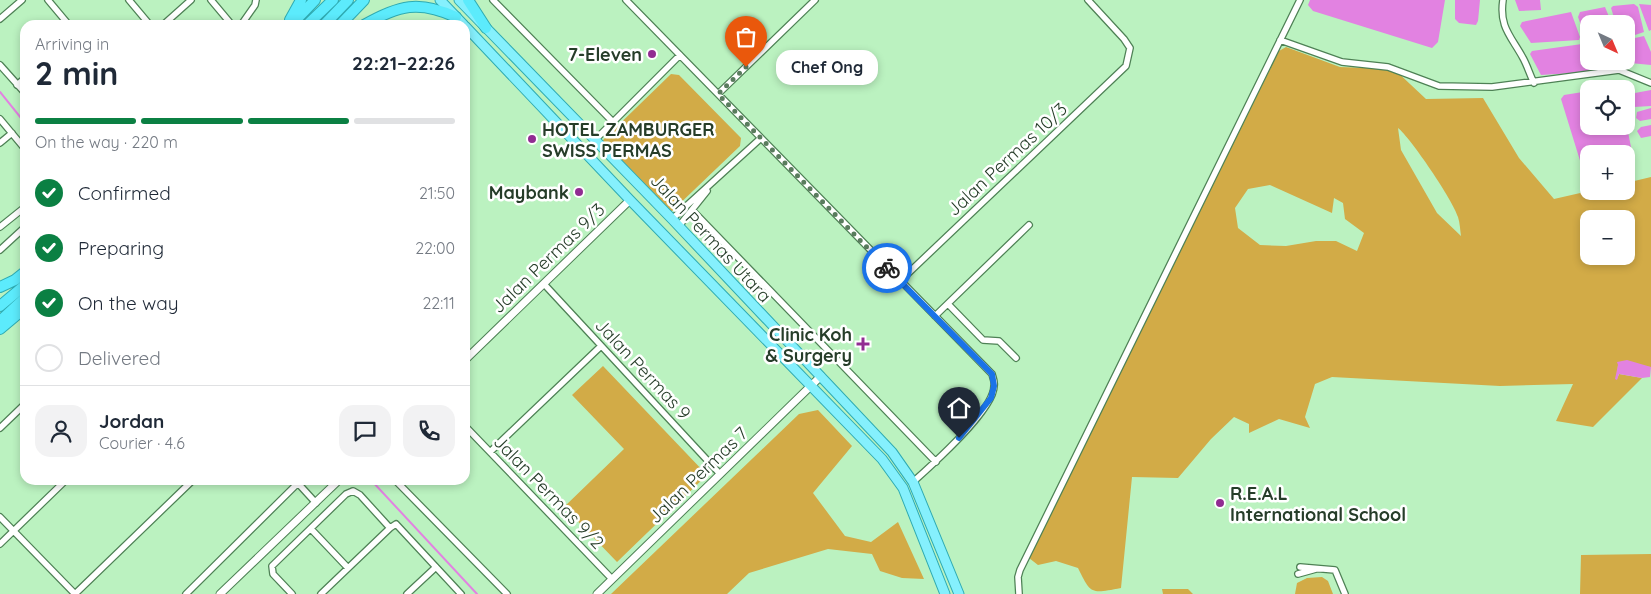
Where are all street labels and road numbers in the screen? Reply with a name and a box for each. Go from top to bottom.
street label: Jalan Permas 10/3 [942,97,1072,221]
street label: Jalan Permas Utara [646,169,776,307]
street label: Jalan Permas 9/3 [486,198,610,318]
street label: Jalan Permas 9 [590,314,696,424]
street label: Jalan Permas 7 [644,422,752,528]
street label: Jalan Permas 9/2 [489,430,609,554]

